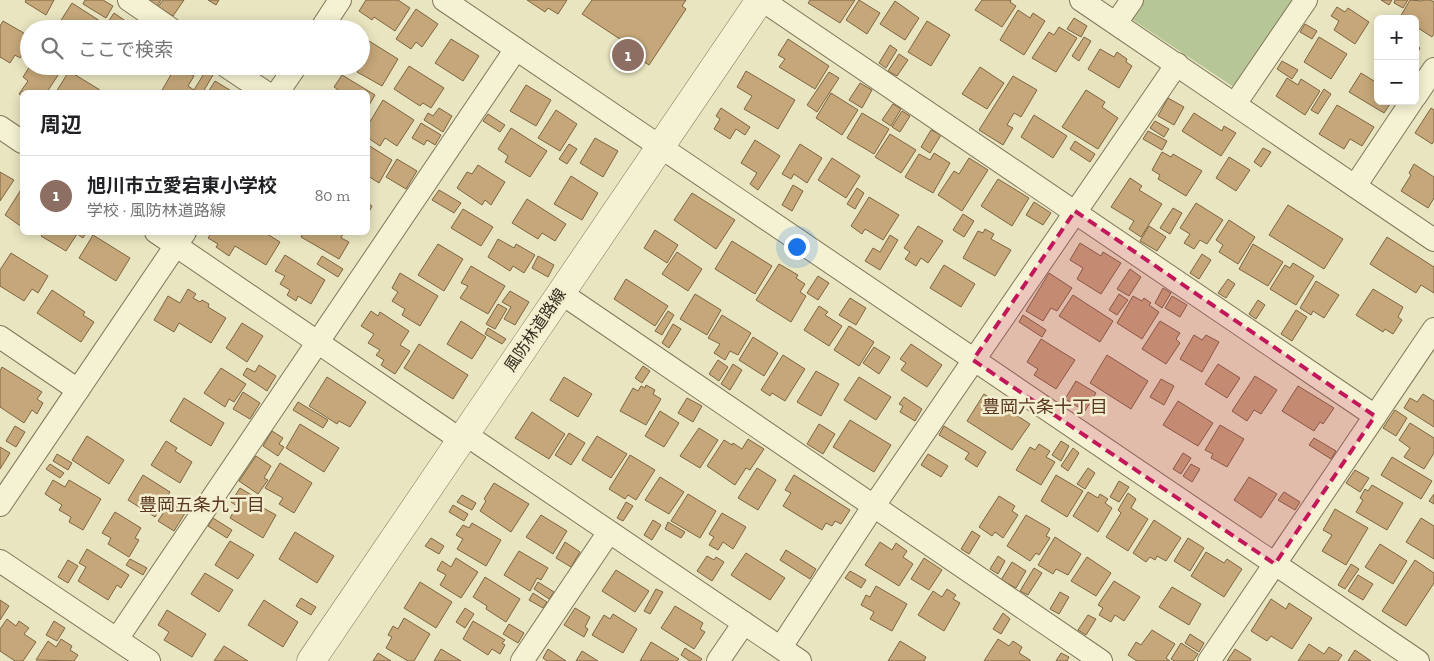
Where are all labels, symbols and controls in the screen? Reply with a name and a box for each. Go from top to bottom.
map controls [1374,15,1419,105]
button: + [1374,15,1419,60]
search box [20,20,370,75]
icon: search [38,34,66,62]
pin: 1 [612,36,644,74]
text: ここで検索 [78,38,173,61]
button: − [1374,60,1419,105]
text: 周辺 [40,112,82,137]
text: 旭川市立愛宕東小学校 [87,174,277,197]
text: 1 [53,186,59,205]
text: 80 m [315,186,350,205]
text: 学校 · 風防林道路線 [87,201,226,220]
your location [784,234,810,260]
street label: 風防林道路線 [500,285,570,375]
district label: 豊岡六条十丁目 [982,396,1108,418]
district label: 豊岡五条九丁目 [139,494,265,516]

